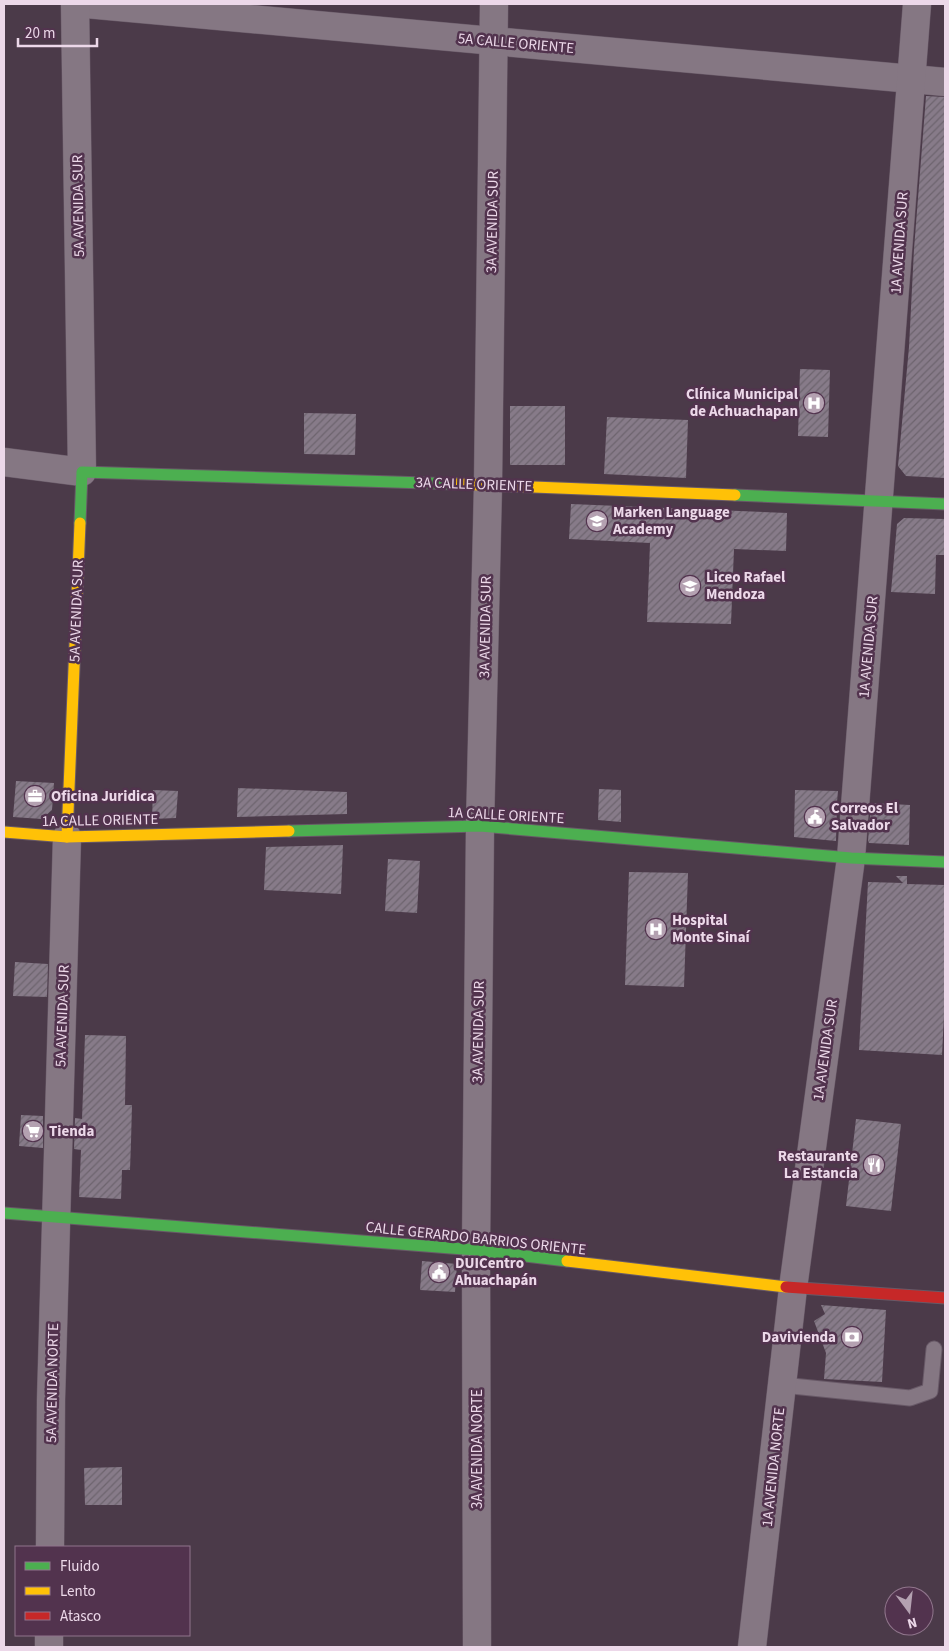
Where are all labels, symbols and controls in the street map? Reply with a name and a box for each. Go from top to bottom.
scale bar [18,15,96,47]
text: 20 m [25,23,55,44]
street label: 5A CALLE ORIENTE [457,28,575,59]
street label: 5A AVENIDA SUR [67,154,90,257]
street label: 3A AVENIDA SUR [481,170,504,273]
street label: 1A AVENIDA SUR [885,191,914,295]
place label: Clínica Municipal de Achuachapan [686,384,799,422]
hospital icon: Clínica Municipal de Achuachapan [802,391,826,415]
street label: 3A CALLE ORIENTE [415,472,533,497]
place label: Marken Language Academy [612,502,730,540]
school or university icon: Marken Language Academy [585,509,609,533]
street label: 5A AVENIDA SUR [64,559,89,662]
place label: Liceo Rafael Mendoza [706,567,786,605]
school or university icon: Liceo Rafael Mendoza [678,574,702,598]
street label: 3A AVENIDA SUR [474,575,497,678]
street label: 1A AVENIDA SUR [854,595,883,699]
office icon: Oficina Juridica [23,784,47,808]
place label: Oficina Juridica [51,786,155,807]
place label: Correos El Salvador [831,798,899,836]
street label: 1A CALLE ORIENTE [447,802,565,829]
public building icon: Correos El Salvador [803,805,827,829]
street label: 1A CALLE ORIENTE [41,809,159,832]
place label: Hospital Monte Sinaí [672,910,751,948]
hospital icon: Hospital Monte Sinaí [644,917,668,941]
street label: 5A AVENIDA SUR [50,964,75,1067]
street label: 3A AVENIDA SUR [467,980,490,1083]
street label: 1A AVENIDA SUR [808,998,843,1102]
supermarket icon: Tienda [21,1119,45,1143]
place label: Tienda [49,1121,94,1142]
place label: Restaurante La Estancia [778,1146,858,1184]
restaurant icon: Restaurante La Estancia [862,1153,886,1177]
street label: CALLE GERARDO BARRIOS ORIENTE [365,1216,587,1261]
place label: DUICentro Ahuachapán [454,1253,537,1291]
public building icon: DUICentro Ahuachapán [427,1260,451,1284]
street label: 5A AVENIDA NORTE [41,1323,64,1443]
bank icon: Davivienda [840,1325,864,1349]
place label: Davivienda [762,1327,836,1348]
street label: 3A AVENIDA NORTE [467,1389,488,1509]
street label: 1A AVENIDA NORTE [757,1406,790,1528]
legend [15,1546,190,1636]
text: Fluido [60,1556,100,1577]
text: Lento [60,1581,96,1602]
north arrow [884,1586,934,1636]
text: Atasco [60,1606,101,1627]
text: N [905,1612,919,1633]

